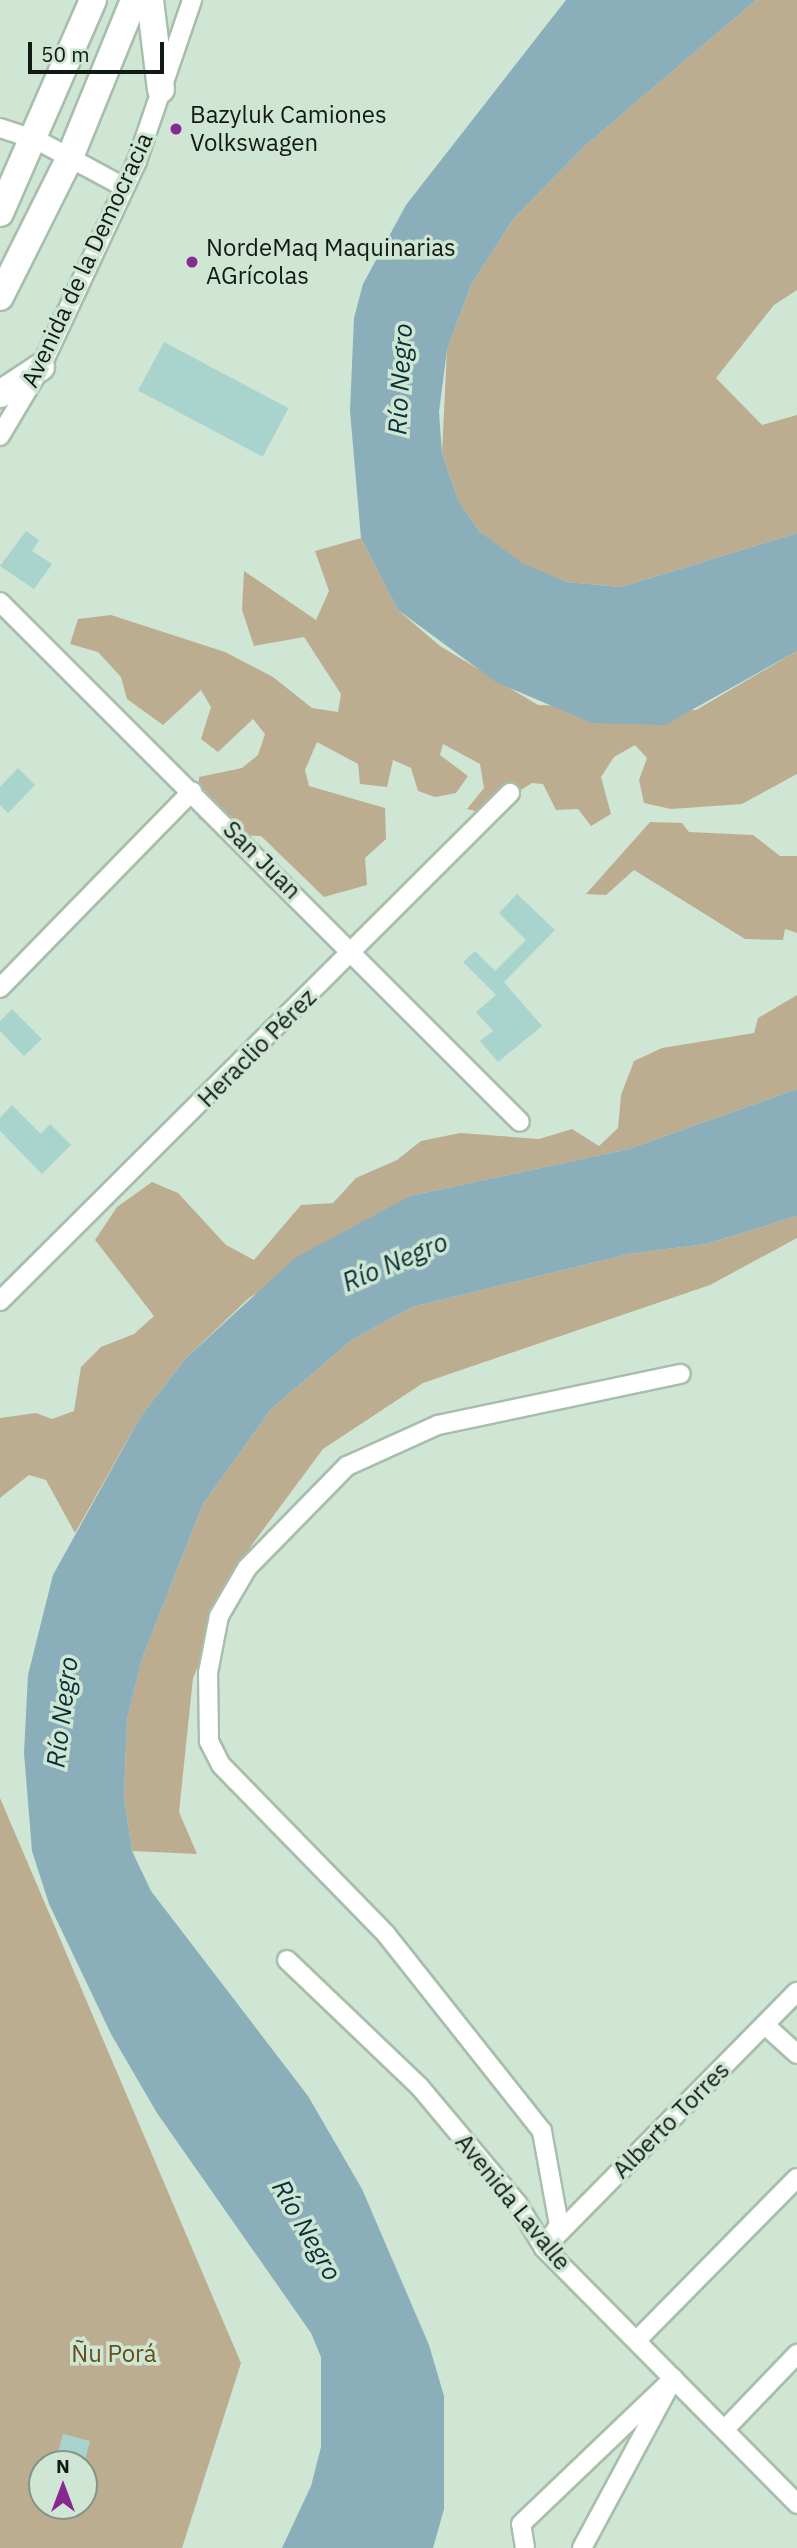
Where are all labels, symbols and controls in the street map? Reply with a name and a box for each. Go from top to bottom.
scale bar [32,28,168,72]
text: 50 m [41,40,90,68]
place label: Bazyluk Camiones Volkswagen [190,101,387,157]
marker: Bazyluk Camiones Volkswagen [168,121,184,137]
street label: Avenida de la Democracia [15,128,159,392]
place label: NordeMaq Maquinarias AGrícolas [206,234,456,290]
marker: NordeMaq Maquinarias AGrícolas [184,254,200,270]
water label: Río Negro [382,323,418,435]
street label: San Juan [217,815,307,905]
street label: Heraclio Pérez [192,983,322,1113]
water label: Río Negro [338,1226,452,1298]
water label: Río Negro [40,1655,84,1769]
street label: Alberto Torres [607,2056,735,2184]
street label: Avenida Lavalle [449,2128,577,2276]
water label: Río Negro [266,2174,348,2286]
park label: Ñu Porá [71,2340,157,2368]
north arrow [28,2450,98,2520]
text: N [56,2454,70,2478]

